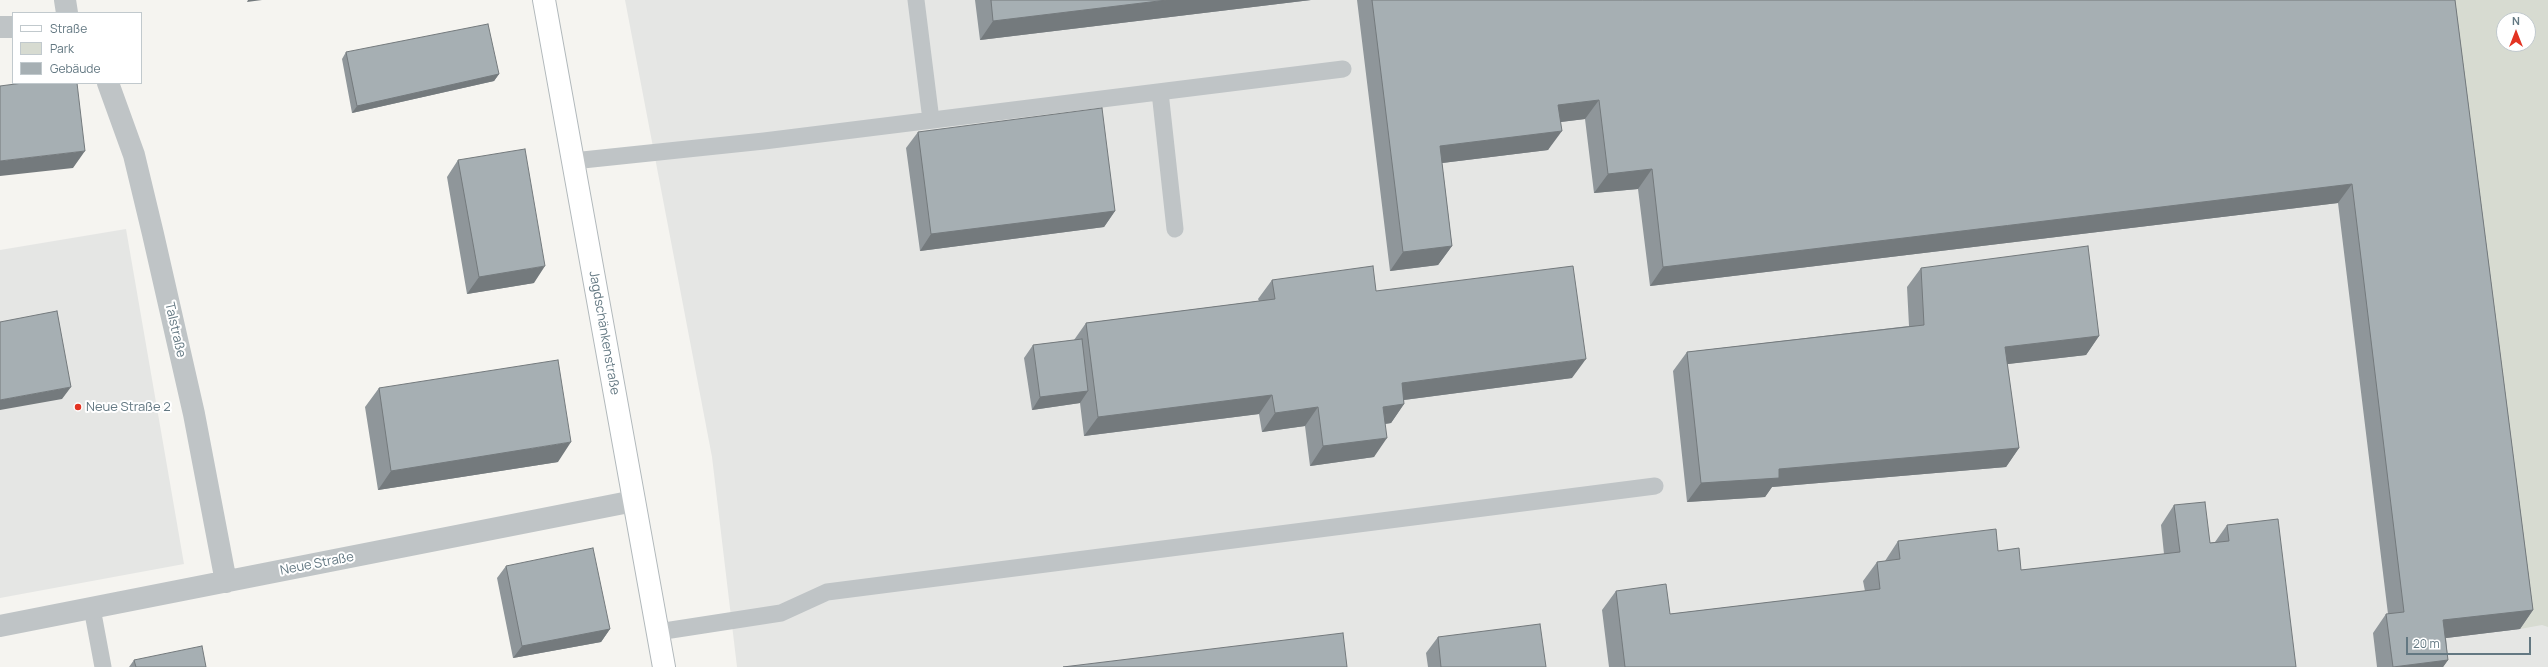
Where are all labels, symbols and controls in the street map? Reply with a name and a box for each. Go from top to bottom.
legend [12,12,142,84]
north arrow [2496,12,2536,52]
text: N [2512,13,2520,28]
text: Straße [50,20,87,37]
text: Park [50,40,74,57]
text: Gebäude [50,60,101,77]
street label: Jagdschänkenstraße [585,270,623,396]
street label: Talstraße [161,301,189,359]
place label: Neue Straße 2 [86,399,171,415]
marker: Neue Straße 2 [73,402,83,412]
street label: Neue Straße [279,549,355,579]
scale bar [2408,629,2533,655]
text: 20 m [2413,635,2440,652]

